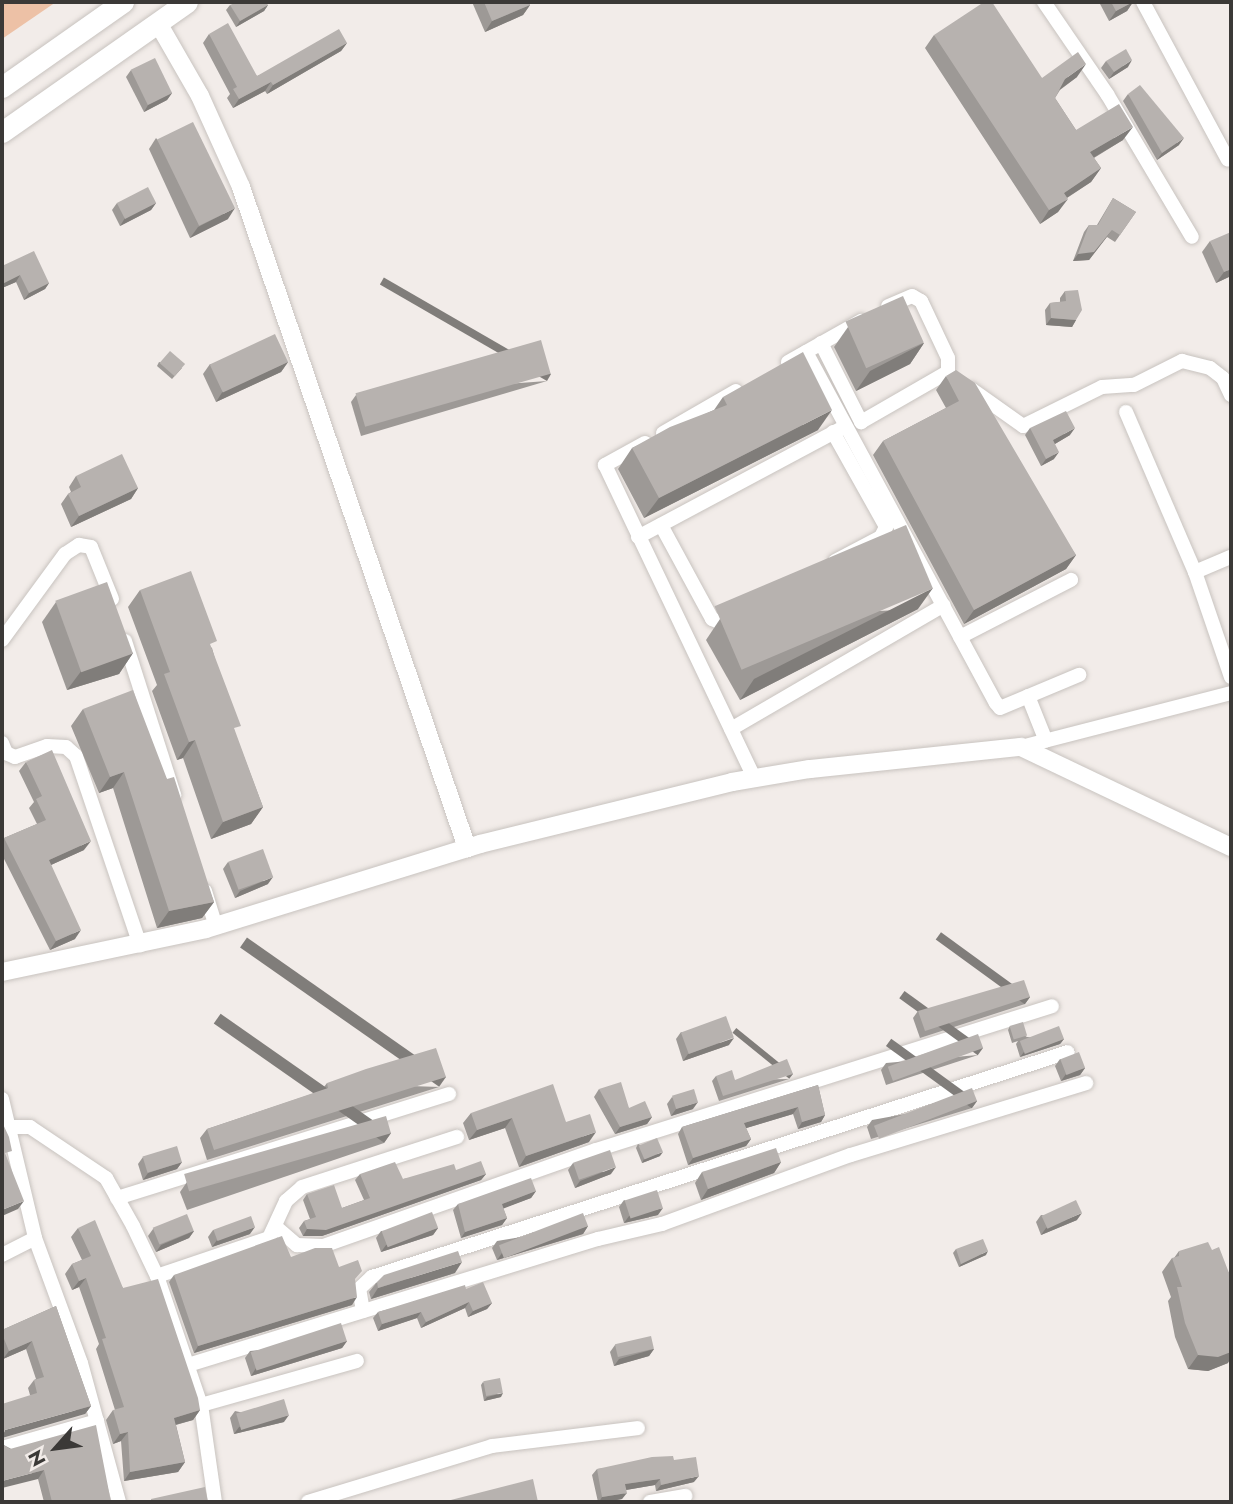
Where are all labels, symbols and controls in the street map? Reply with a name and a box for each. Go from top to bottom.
north arrow [21,1413,91,1483]
text: N [22,1445,52,1471]

